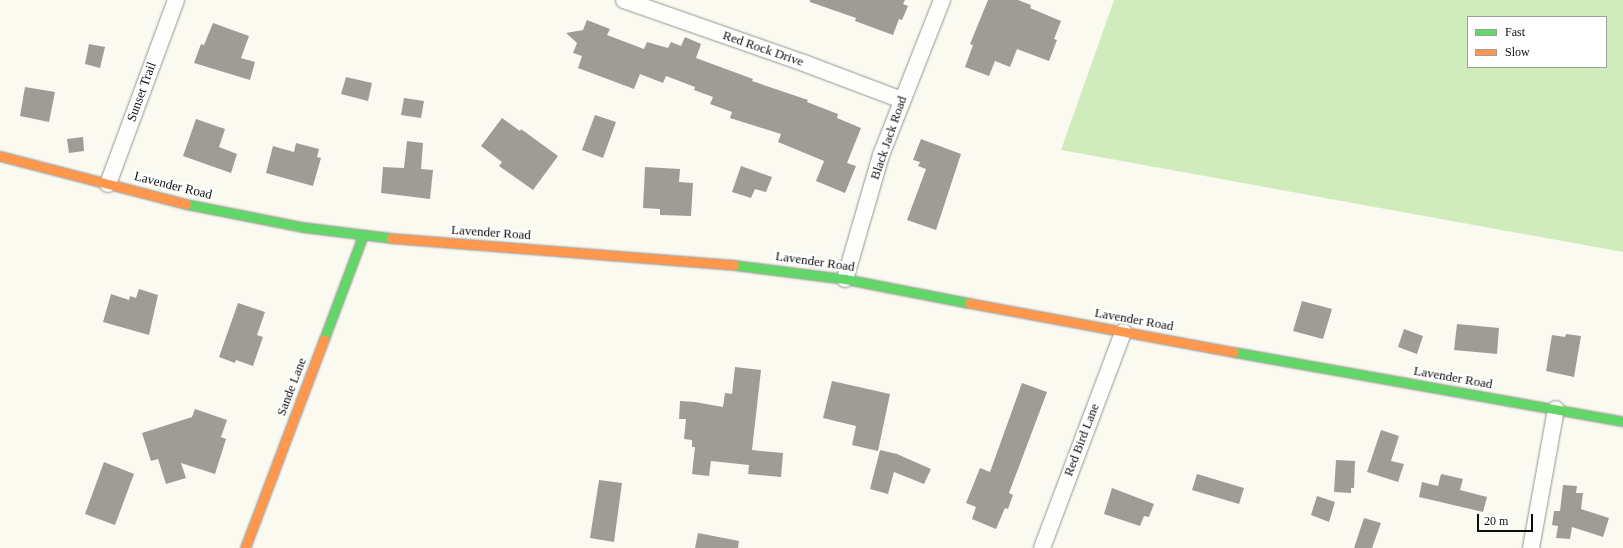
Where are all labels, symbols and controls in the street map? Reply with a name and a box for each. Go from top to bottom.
legend [1467,16,1607,68]
text: Fast [1505,25,1525,39]
street label: Red Rock Drive [721,28,805,70]
text: Slow [1505,45,1530,59]
street label: Sunset Trail [124,60,160,124]
street label: Black Jack Road [867,94,911,182]
street label: Lavender Road [132,169,214,203]
street label: Lavender Road [451,222,531,244]
street label: Lavender Road [774,249,856,275]
street label: Lavender Road [1093,305,1175,335]
street label: Sande Lane [274,356,310,418]
street label: Lavender Road [1412,363,1494,393]
street label: Red Bird Lane [1061,401,1103,479]
scale bar [1479,506,1535,532]
text: 20 m [1484,514,1508,528]

